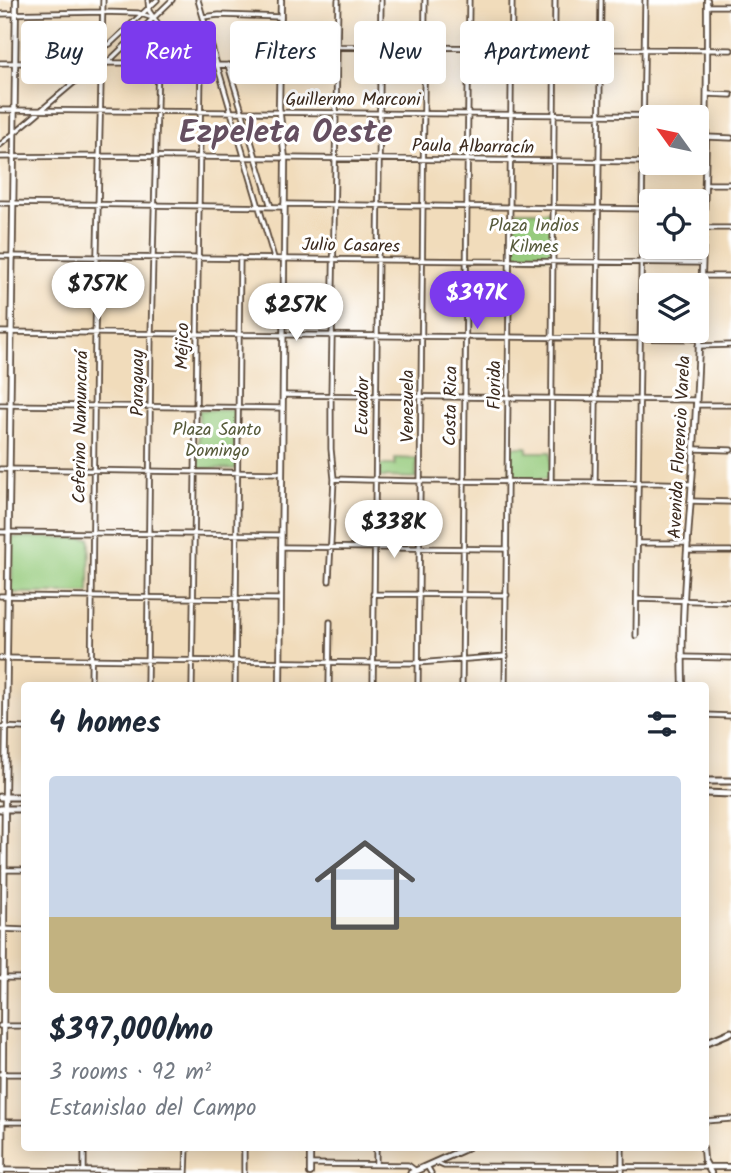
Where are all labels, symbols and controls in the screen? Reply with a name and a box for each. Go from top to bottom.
chip: Buy [21,21,107,84]
chip: Rent [121,21,216,84]
chip: Filters [230,21,340,84]
chip: New [354,21,446,84]
chip: Apartment [460,21,614,84]
street label: Guillermo Marconi [285,86,421,115]
north arrow [639,105,709,175]
map controls [639,105,709,343]
district label: Ezpeleta Oeste [179,108,393,159]
street label: Paula Albarracín [412,132,534,163]
button: locate [639,189,709,259]
park label: Plaza Indios Kilmes [489,212,580,262]
street label: Julio Casares [302,231,401,262]
pin: $757K [49,262,147,322]
text: $757K [68,267,128,303]
pin: $397K [428,272,526,331]
button: layers [639,273,709,343]
text: $397K [446,276,508,312]
pin: $257K [247,284,345,343]
text: $257K [264,288,328,324]
street label: Méjico [169,322,198,370]
street label: Ceferino Namuncurá [66,349,97,504]
street label: Paraguay [124,349,153,416]
street label: Avenida Florencio Varela [661,355,700,539]
street label: Florida [481,360,510,410]
street label: Costa Rica [436,366,467,447]
street label: Venezuela [394,370,423,442]
street label: Ecuador [348,375,379,436]
park label: Plaza Santo Domingo [173,416,261,466]
pin: $338K [345,500,443,560]
text: $338K [361,505,427,541]
text: 4 homes [49,700,161,748]
icon: filters [643,705,681,743]
icon: home [302,822,428,948]
text: $397,000/mo [49,1007,213,1055]
text: 3 rooms · 92 m² [49,1055,211,1091]
text: Estanislao del Campo [49,1091,257,1127]

